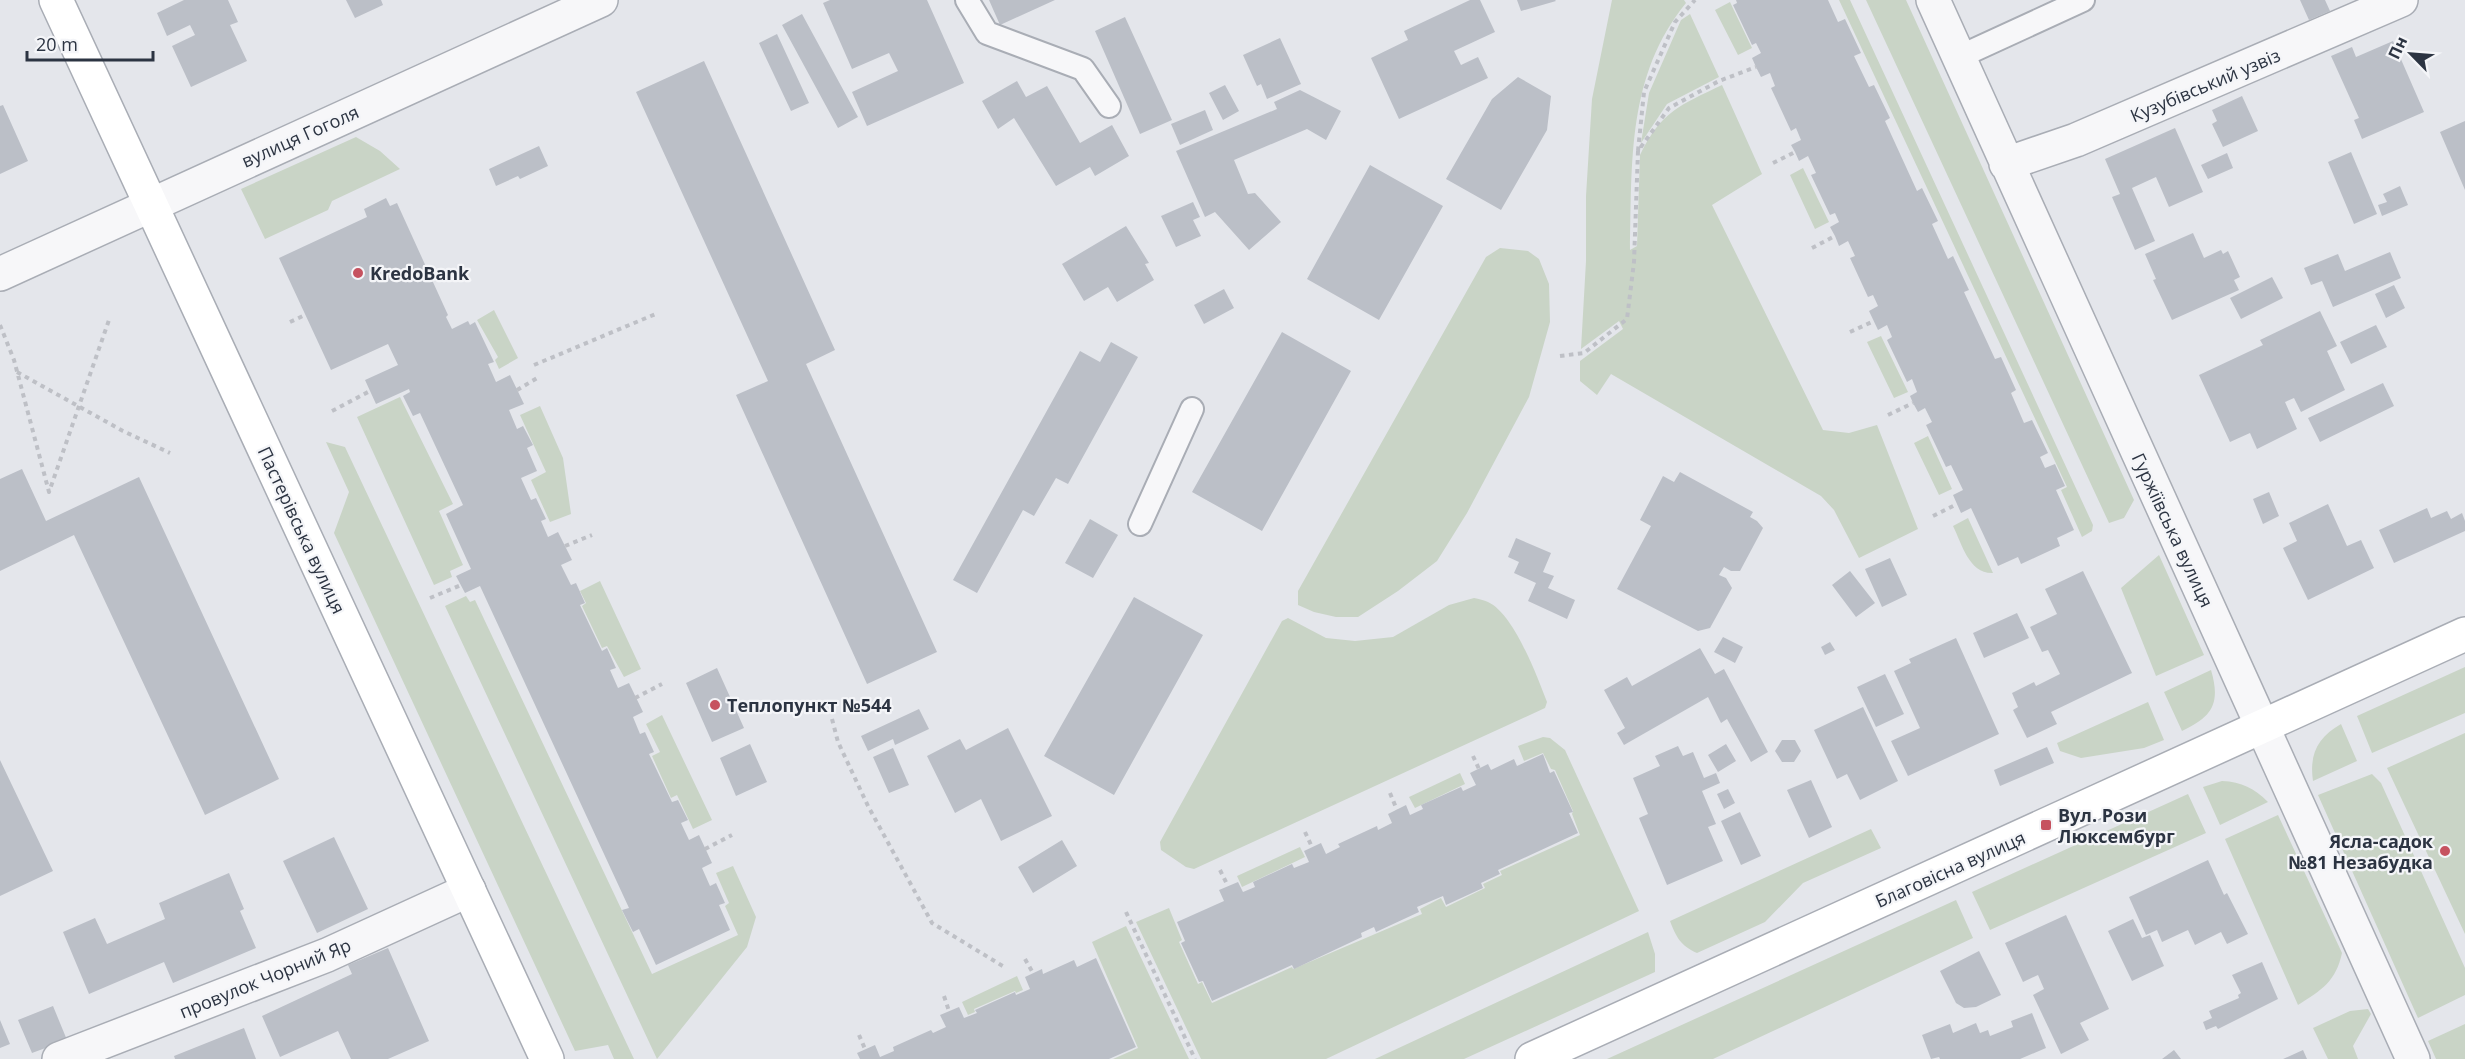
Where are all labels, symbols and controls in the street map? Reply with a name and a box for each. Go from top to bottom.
scale bar [27,24,153,62]
north arrow [2381,24,2441,84]
text: 20 m [36,32,78,56]
text: Пн [2383,33,2412,63]
street label: Кузубівський узвіз [2126,43,2284,127]
street label: вулиця Гоголя [238,99,362,173]
place label: KredoBank [370,261,470,285]
marker: KredoBank [351,266,365,280]
street label: Пастерівська вулиця [253,443,351,617]
street label: Гуржіївська вулиця [2127,449,2219,611]
place label: Теплопункт №544 [727,693,892,717]
marker: Теплопункт №544 [708,698,722,712]
place label: Вул. Рози Люксембург [2058,803,2175,848]
marker: Вул. Рози Люксембург [2039,818,2053,832]
street label: Благовісна вулиця [1871,825,2029,913]
place label: Ясла-садок №81 Незабудка [2289,829,2434,874]
marker: Ясла-садок №81 Незабудка [2438,844,2452,858]
street label: провулок Чорний Яр [176,933,354,1023]

